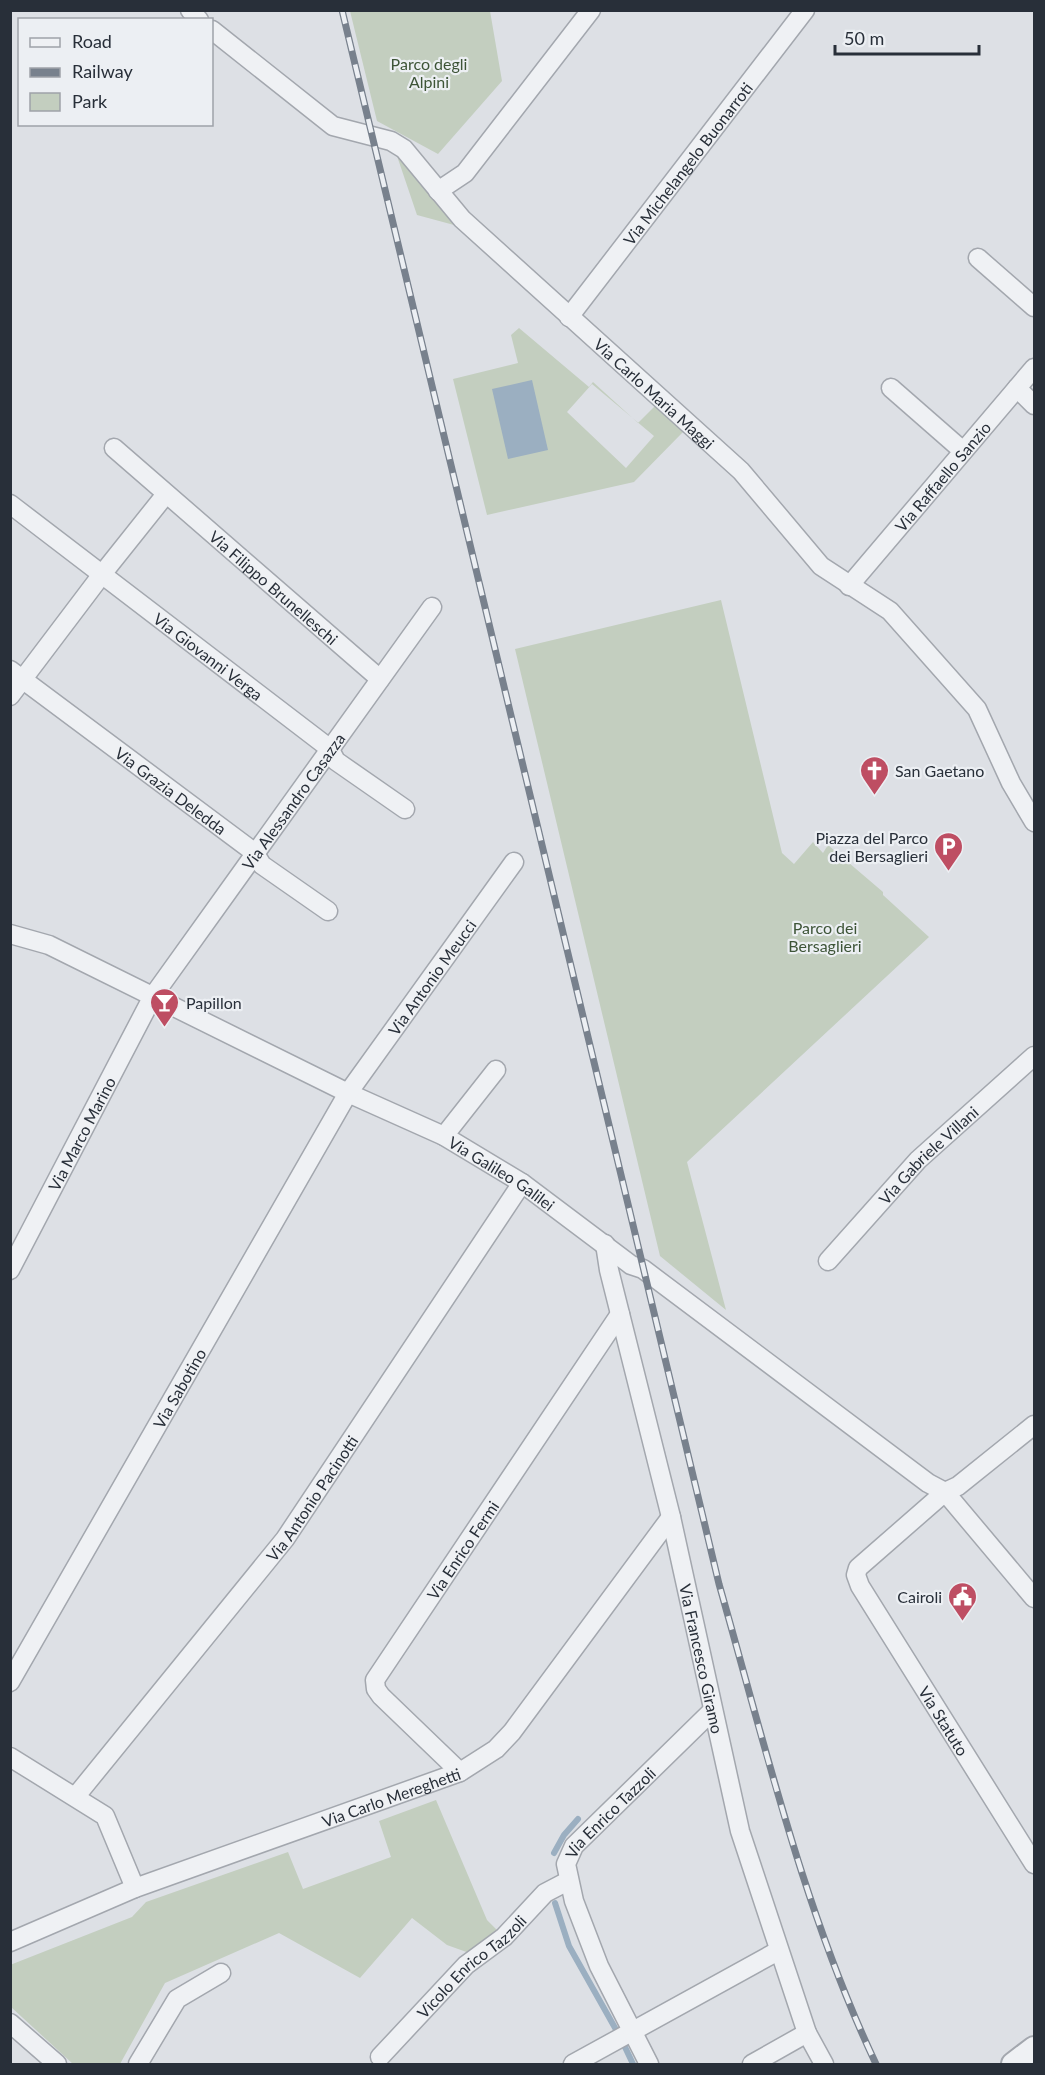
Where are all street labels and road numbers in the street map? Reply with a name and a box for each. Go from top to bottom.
street label: Via Michelangelo Buonarroti [619,78,756,248]
street label: Via Carlo Maria Maggi [590,334,719,452]
street label: Via Raffaello Sanzio [890,417,994,535]
street label: Via Filippo Brunelleschi [206,526,342,648]
street label: Via Giovanni Verga [150,608,267,704]
street label: Via Alessandro Casazza [237,729,348,873]
street label: Via Grazia Deledda [112,743,230,838]
street label: Via Antonio Meucci [384,916,479,1038]
street label: Via Marco Marino [44,1073,119,1194]
street label: Via Gabriele Villani [874,1102,982,1208]
street label: Via Galileo Galilei [445,1132,559,1214]
street label: Via Sabotino [148,1345,209,1431]
street label: Via Antonio Pacinotti [262,1431,361,1565]
street label: Via Enrico Fermi [422,1497,502,1603]
street label: Via Francesco Giramo [676,1582,728,1735]
street label: Via Statuto [915,1682,973,1759]
street label: Via Carlo Mereghetti [319,1763,463,1830]
street label: Via Enrico Tazzoli [561,1763,659,1861]
street label: Vicolo Enrico Tazzoli [412,1911,529,2021]

